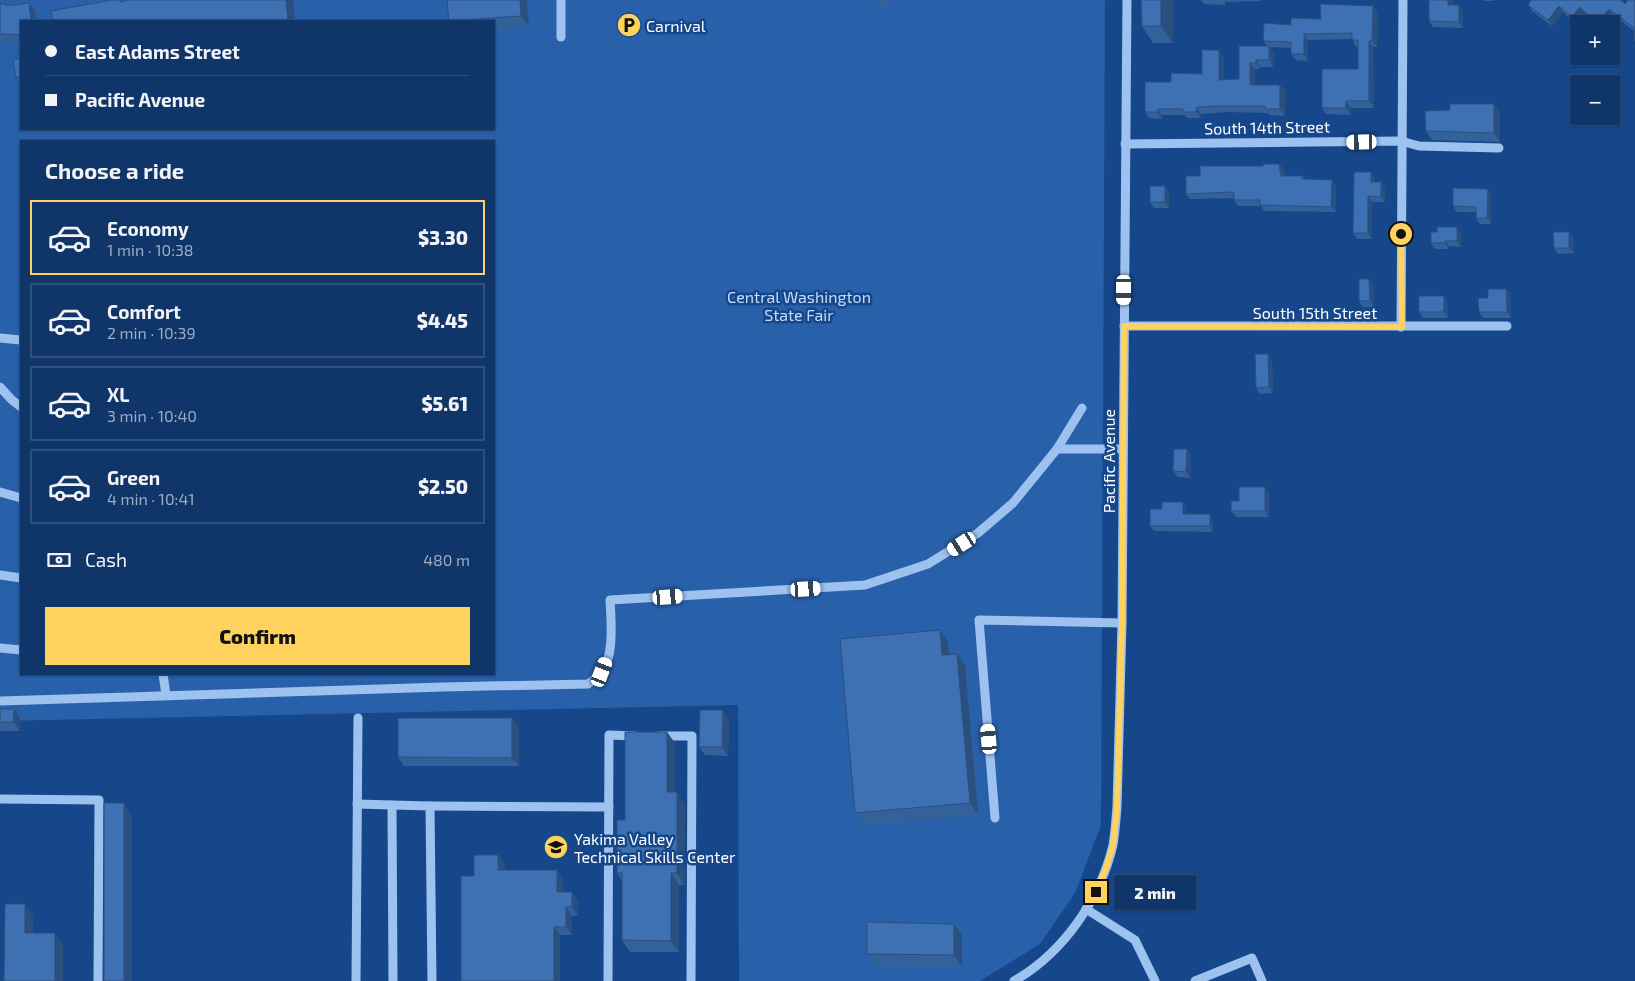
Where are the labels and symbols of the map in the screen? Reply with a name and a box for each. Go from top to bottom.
parking icon: Carnival [616,12,642,38]
place label: Carnival [646,16,706,35]
street label: South 14th Street [1204,116,1330,138]
car [1346,134,1377,150]
route start [1390,223,1412,245]
car [1116,275,1131,305]
park label: Central Washington State Fair [727,287,871,324]
street label: South 15th Street [1253,303,1377,322]
street label: Pacific Avenue [1099,409,1118,513]
car [945,530,978,558]
car [790,581,821,597]
car [652,588,683,606]
car [589,655,614,689]
car [980,723,997,755]
place label: Yakima Valley Technical Skills Center [574,829,736,866]
school or university icon: Yakima Valley Technical Skills Center [543,834,569,860]
callout: 2 min [1114,874,1196,910]
route end [1085,881,1107,903]

